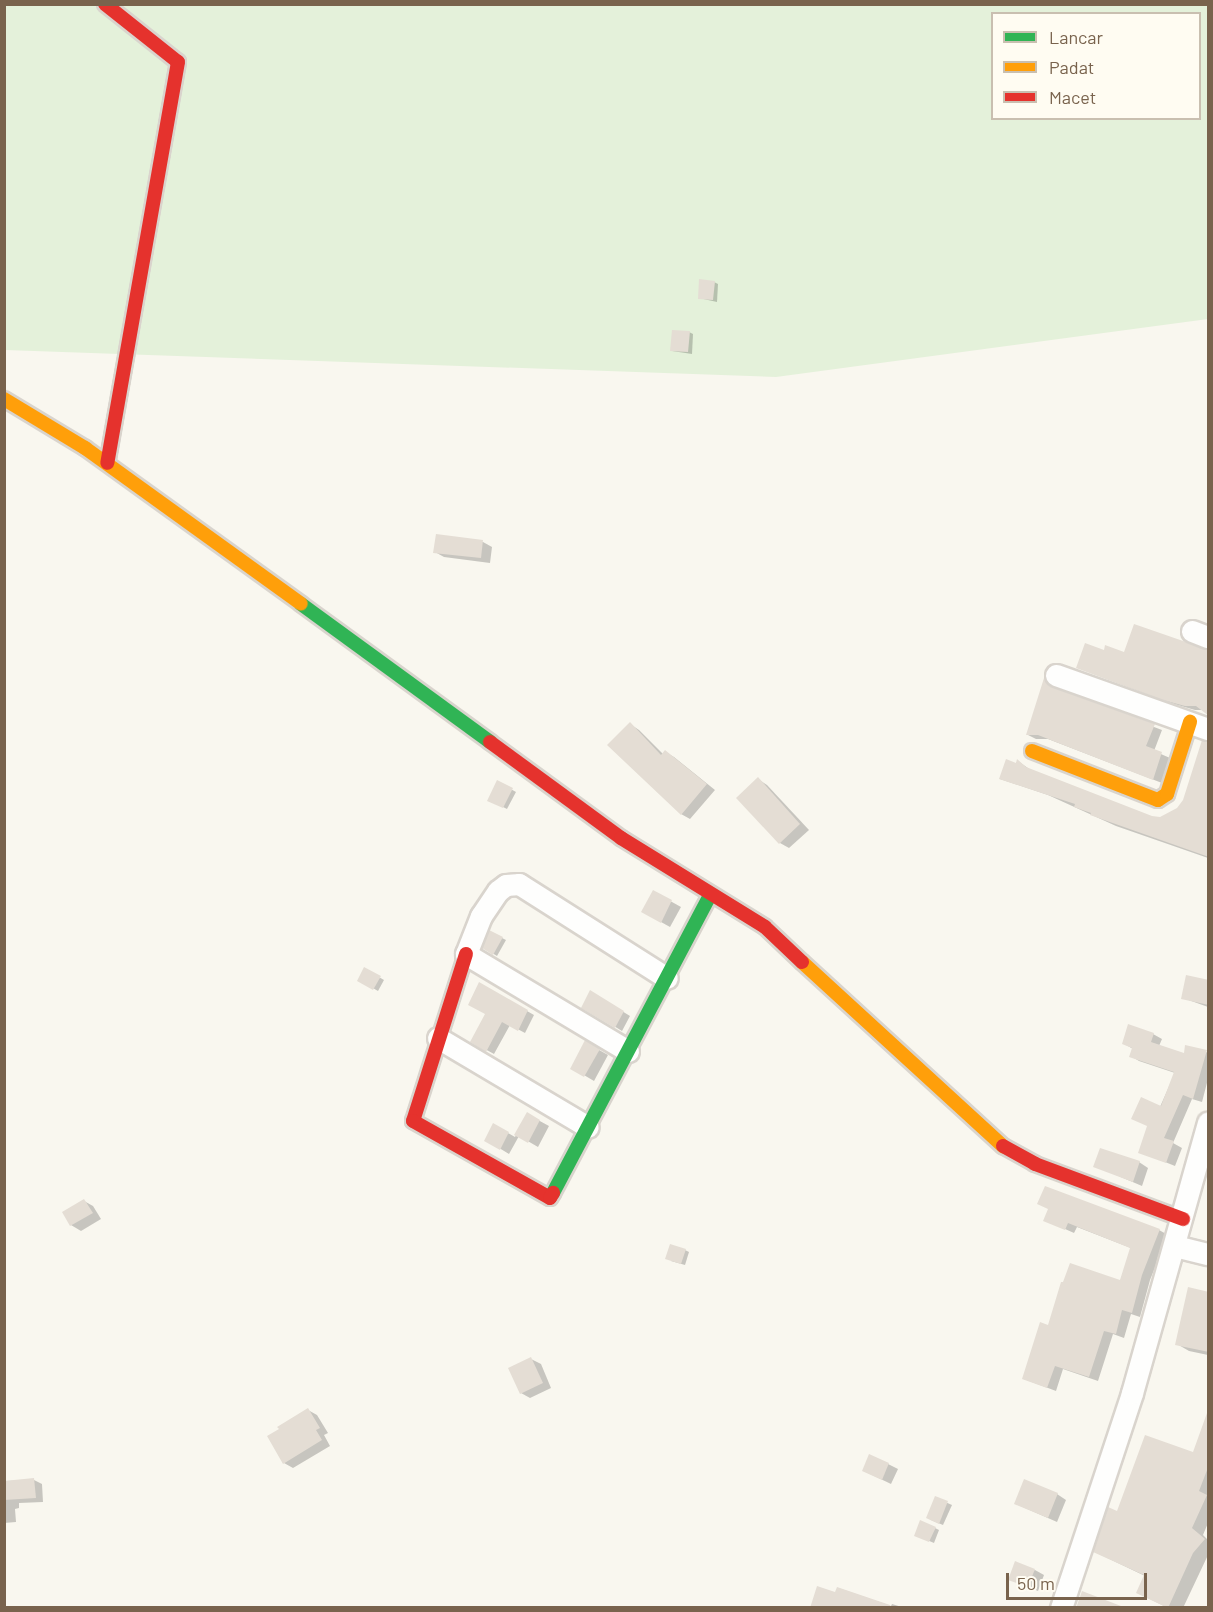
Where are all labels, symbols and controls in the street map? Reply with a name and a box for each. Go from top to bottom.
legend [991,12,1201,120]
text: Lancar [1049,26,1103,48]
text: Padat [1049,56,1094,78]
text: Macet [1049,86,1096,108]
scale bar [1009,1561,1150,1599]
text: 50 m [1017,1572,1055,1594]

